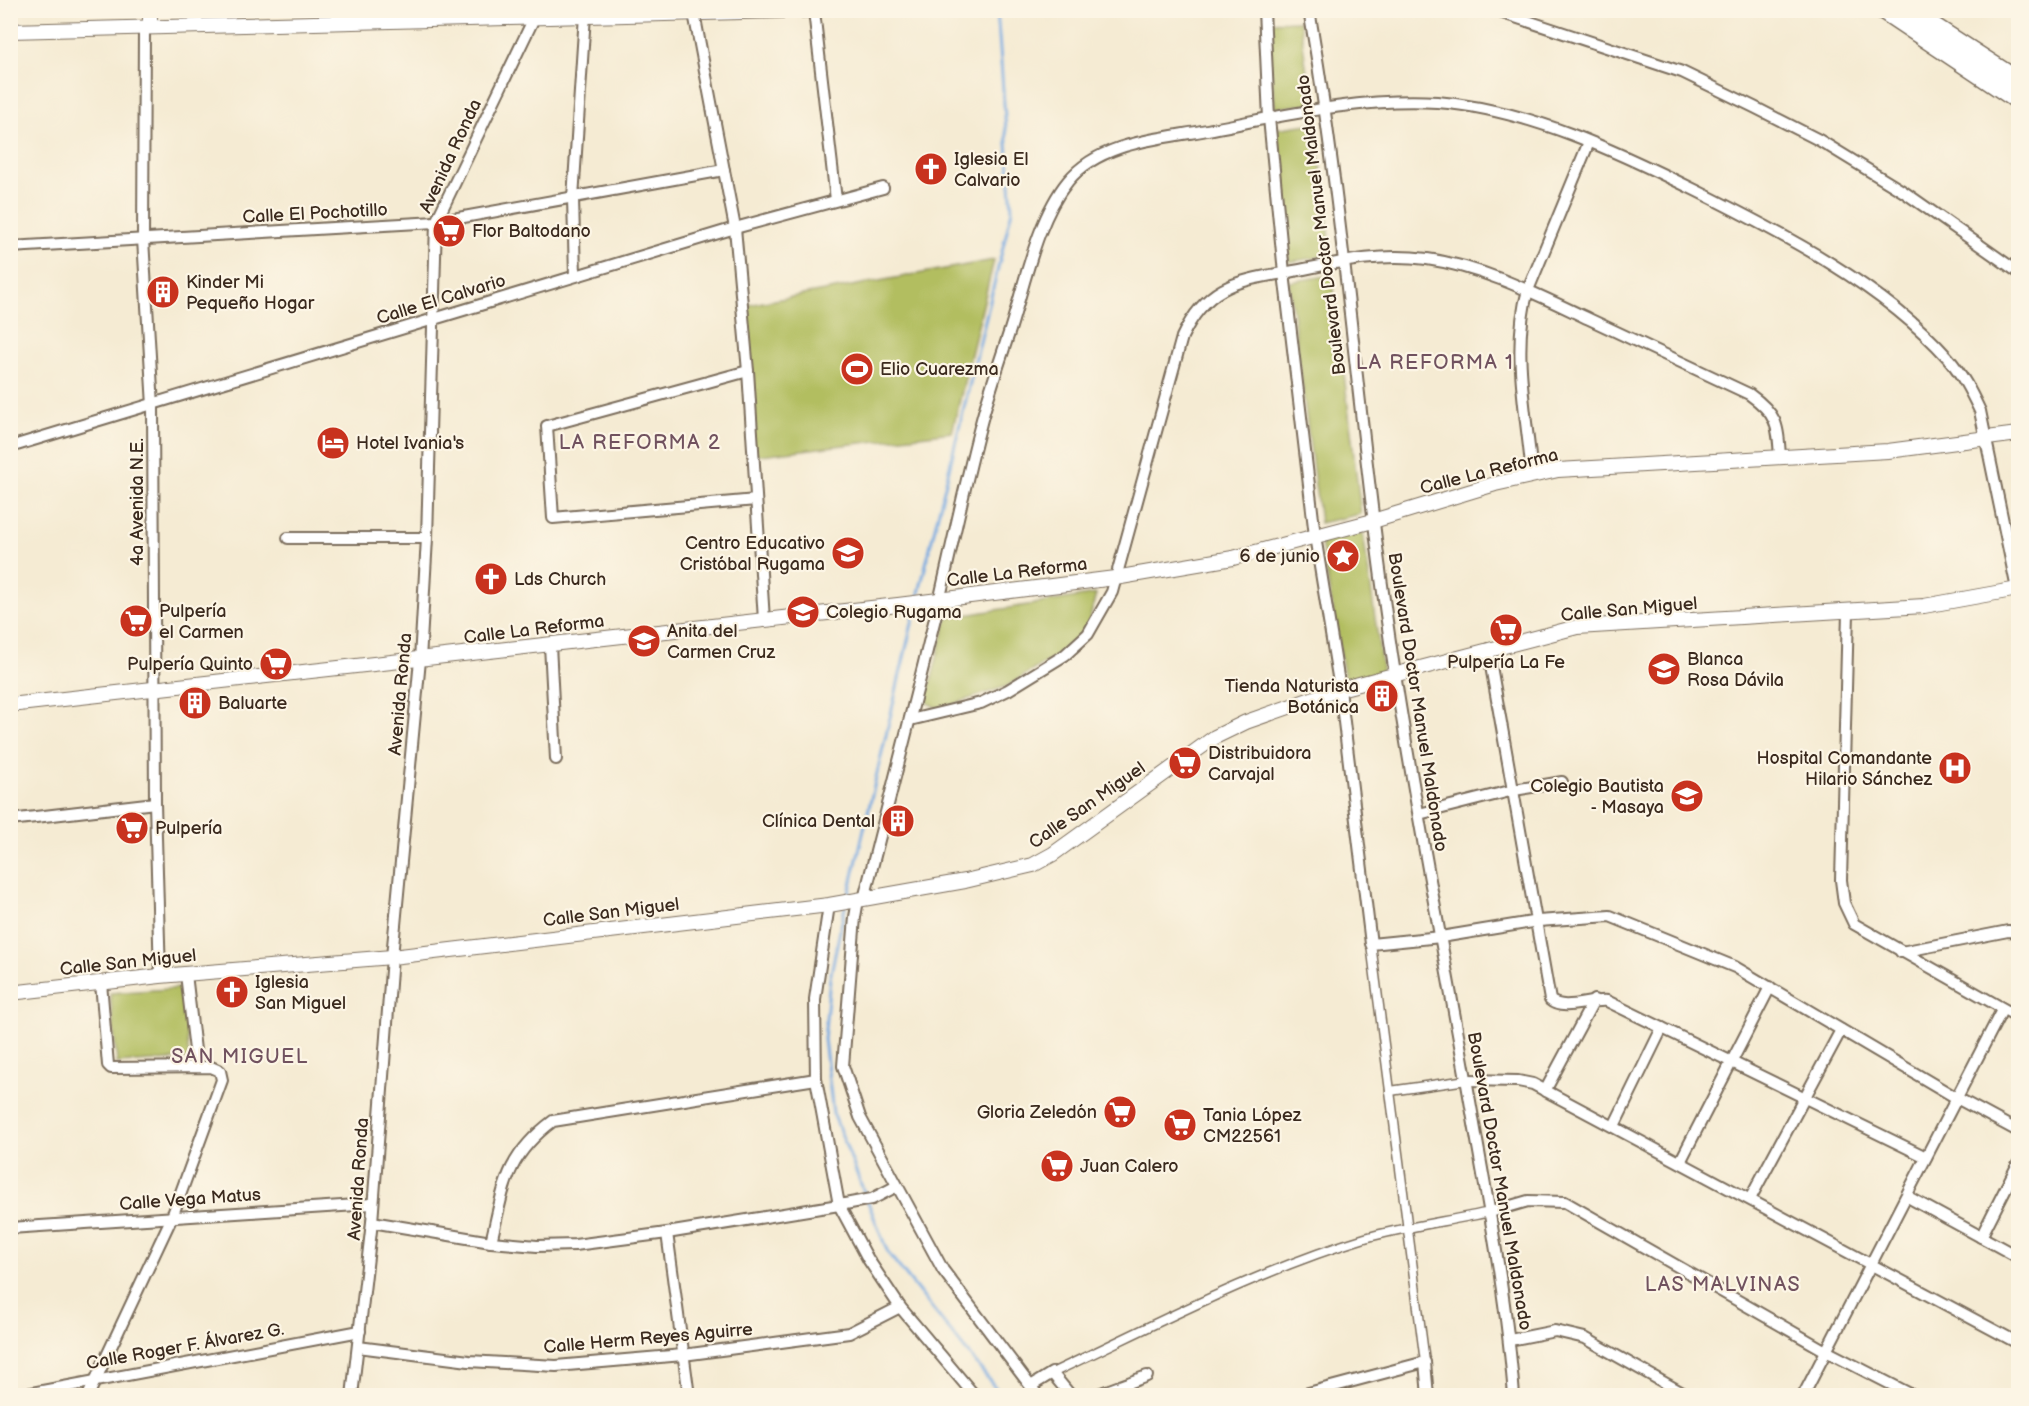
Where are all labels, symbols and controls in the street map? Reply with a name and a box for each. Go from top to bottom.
street label: Boulevard Doctor Manuel Maldonado [1293,74,1350,376]
street label: Avenida Ronda [415,96,486,216]
place label: Iglesia El Calvario [954,149,1029,191]
church icon: Iglesia El Calvario [913,151,949,187]
street label: Calle El Pochotillo [242,199,388,228]
supermarket icon: Flor Baltodano [431,213,467,249]
place label: Flor Baltodano [472,221,591,242]
street label: Calle El Calvario [374,270,508,329]
place label: Kinder Mi Pequeño Hogar [186,272,315,314]
building icon: Kinder Mi Pequeño Hogar [145,274,181,310]
sports icon: Elio Cuarezma [839,351,875,387]
district label: LA REFORMA 1 [1356,351,1514,375]
place label: Elio Cuarezma [880,359,999,380]
hotel icon: Hotel Ivania's [315,425,351,461]
district label: LA REFORMA 2 [559,431,721,455]
place label: Hotel Ivania's [356,433,464,454]
street label: 4a Avenida N.E. [127,438,148,566]
street label: Calle La Reforma [1418,444,1560,499]
place label: Centro Educativo Cristóbal Rugama [680,533,825,575]
school or university icon: Centro Educativo Cristóbal Rugama [830,535,866,571]
place icon: 6 de junio [1325,538,1361,574]
place label: 6 de junio [1239,546,1320,567]
street label: Boulevard Doctor Manuel Maldonado [1383,551,1452,853]
street label: Calle La Reforma [946,553,1089,592]
church icon: Lds Church [473,561,509,597]
place label: Lds Church [514,569,606,590]
street label: Calle San Miguel [1560,593,1698,626]
school or university icon: Colegio Rugama [785,594,821,630]
place label: Pulpería el Carmen [159,601,244,643]
place label: Colegio Rugama [826,602,962,623]
supermarket icon: Pulpería el Carmen [118,603,154,639]
street label: Calle La Reforma [463,610,606,649]
supermarket icon: Pulpería La Fe [1488,612,1524,648]
place label: Anita del Carmen Cruz [667,621,775,663]
school or university icon: Anita del Carmen Cruz [626,623,662,659]
street label: Avenida Ronda [385,632,416,756]
supermarket icon: Pulpería Quinto [258,646,294,682]
place label: Blanca Rosa Dávila [1687,649,1784,691]
school or university icon: Blanca Rosa Dávila [1646,651,1682,687]
place label: Pulpería La Fe [1447,652,1565,673]
place label: Pulpería Quinto [127,654,253,675]
place label: Tienda Naturista Botánica [1225,676,1359,718]
building icon: Tienda Naturista Botánica [1364,678,1400,714]
building icon: Baluarte [177,685,213,721]
place label: Baluarte [218,693,287,714]
place label: Distribuidora Carvajal [1208,743,1312,785]
supermarket icon: Distribuidora Carvajal [1167,745,1203,781]
place label: Hospital Comandante Hilario Sánchez [1756,748,1932,790]
hospital icon: Hospital Comandante Hilario Sánchez [1937,750,1973,786]
street label: Calle San Miguel [1025,758,1149,853]
place label: Colegio Bautista - Masaya [1530,776,1664,818]
school or university icon: Colegio Bautista - Masaya [1669,778,1705,814]
building icon: Clínica Dental [880,803,916,839]
supermarket icon: Pulpería [114,810,150,846]
place label: Clínica Dental [762,811,875,832]
place label: Pulpería [155,818,222,839]
street label: Calle San Miguel [542,894,680,931]
street label: Calle San Miguel [59,945,197,980]
place label: Iglesia San Miguel [255,972,346,1014]
church icon: Iglesia San Miguel [214,974,250,1010]
street label: Boulevard Doctor Manuel Maldonado [1463,1030,1536,1332]
district label: SAN MIGUEL [171,1045,309,1069]
supermarket icon: Gloria Zeledón [1102,1094,1138,1130]
place label: Gloria Zeledón [977,1102,1097,1123]
place label: Tania López CM22561 [1203,1105,1302,1147]
supermarket icon: Tania López CM22561 [1162,1107,1198,1143]
street label: Avenida Ronda [344,1117,373,1241]
supermarket icon: Juan Calero [1039,1148,1075,1184]
place label: Juan Calero [1080,1156,1179,1177]
street label: Calle Vega Matus [119,1184,262,1215]
district label: LAS MALVINAS [1645,1273,1801,1297]
street label: Calle Roger F. Álvarez G. [84,1317,286,1374]
street label: Calle Herm Reyes Aguirre [543,1319,754,1358]

